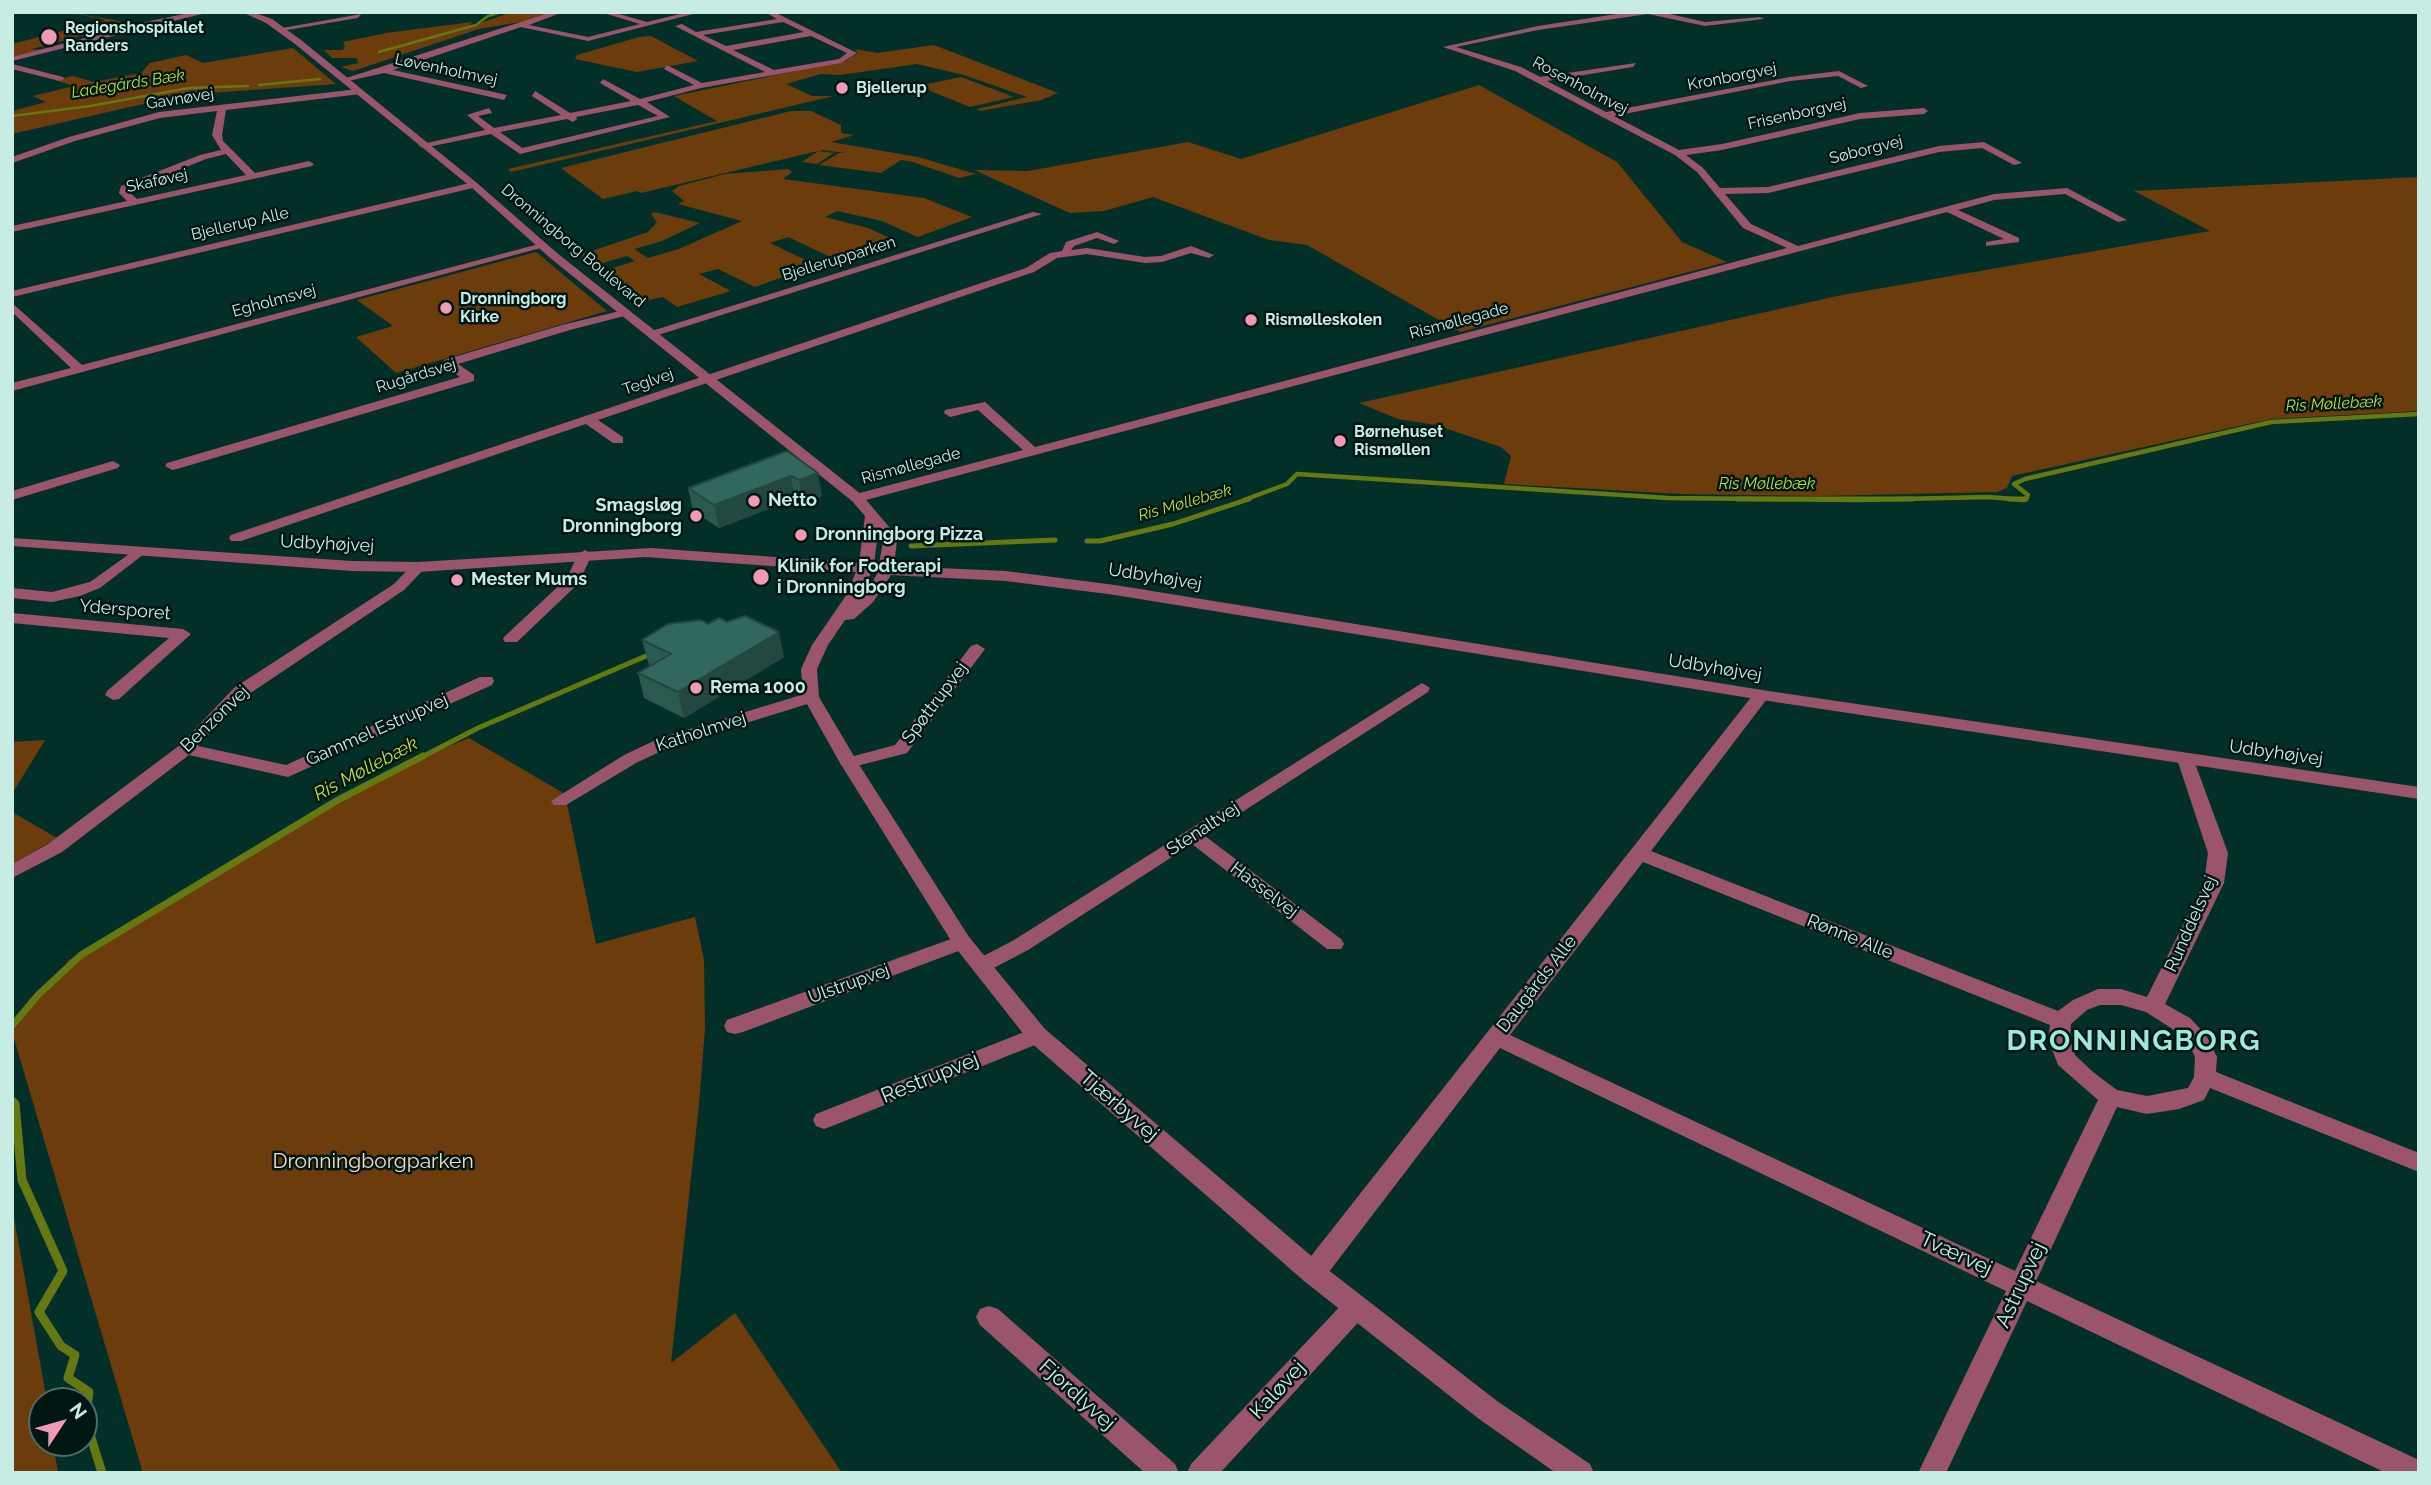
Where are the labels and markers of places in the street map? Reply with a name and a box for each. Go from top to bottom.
place label: Regionshospitalet Randers [65,18,204,56]
marker: Regionshospitalet Randers [39,27,59,47]
place label: Bjellerup [856,78,927,98]
marker: Bjellerup [834,80,850,96]
place label: Dronningborg Kirke [460,289,567,327]
marker: Dronningborg Kirke [438,300,454,316]
place label: Rismølleskolen [1265,310,1382,330]
marker: Rismølleskolen [1243,312,1259,328]
place label: Børnehuset Rismøllen [1354,422,1443,460]
marker: Børnehuset Rismøllen [1332,433,1348,449]
place label: Netto [768,490,817,512]
marker: Netto [746,493,762,509]
place label: Smagsløg Dronningborg [562,495,682,538]
marker: Smagsløg Dronningborg [688,508,704,524]
place label: Dronningborg Pizza [815,524,983,546]
marker: Dronningborg Pizza [793,527,809,543]
place label: Klinik for Fodterapi i Dronningborg [777,556,941,598]
marker: Klinik for Fodterapi i Dronningborg [751,567,771,587]
place label: Mester Mums [471,569,587,591]
marker: Mester Mums [449,572,465,588]
place label: Rema 1000 [710,677,806,699]
marker: Rema 1000 [688,680,704,696]

